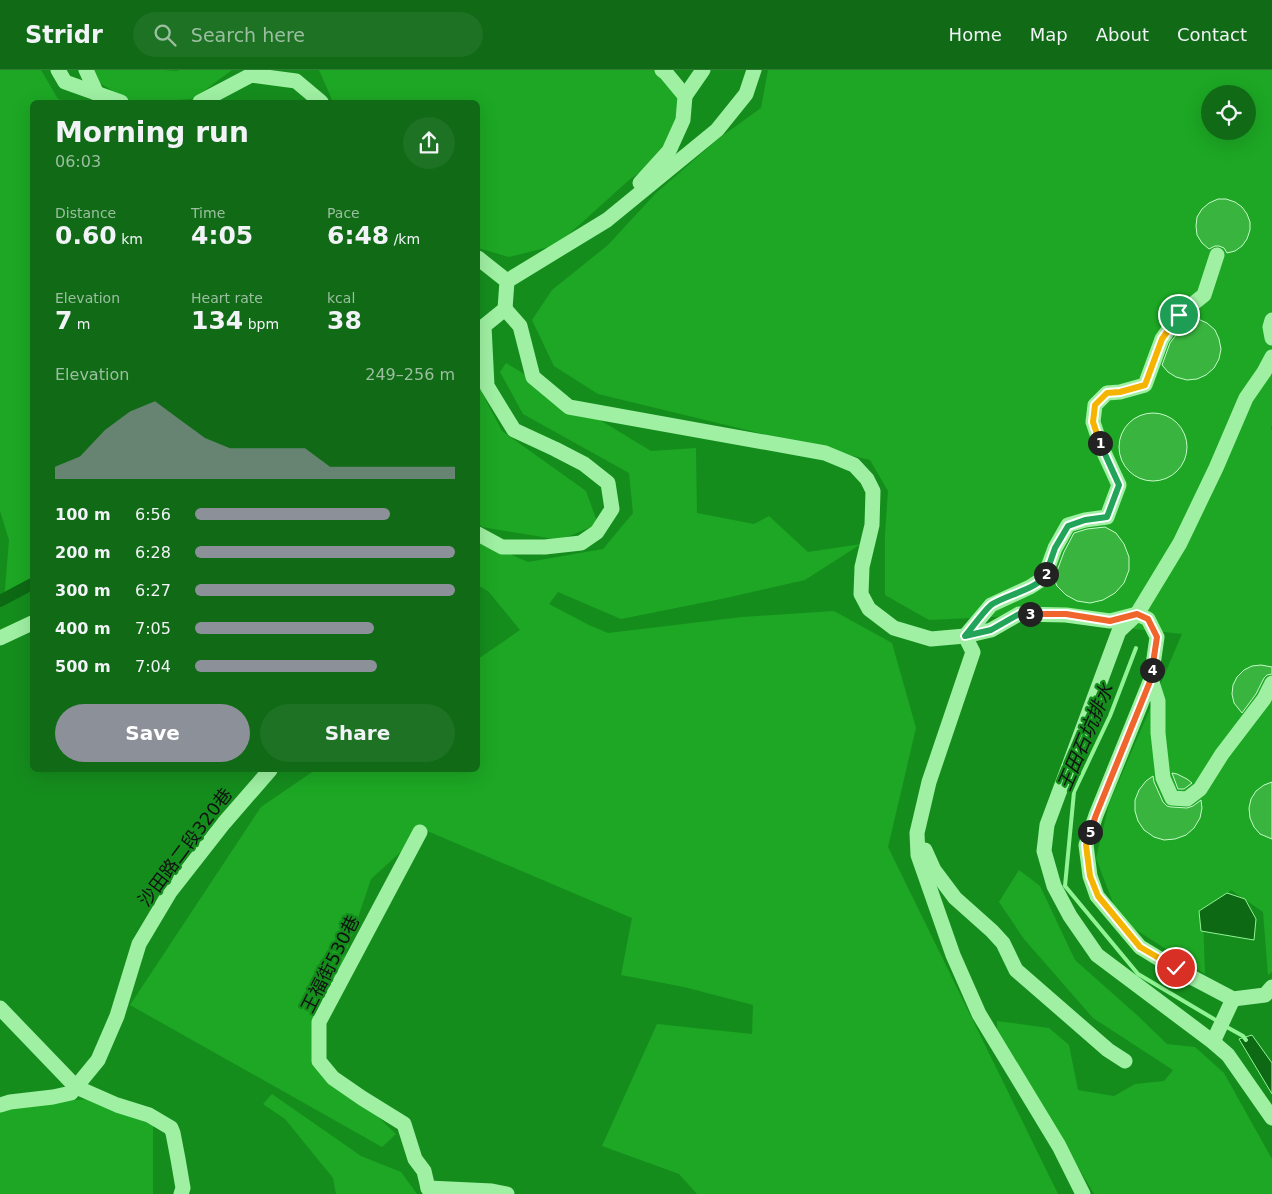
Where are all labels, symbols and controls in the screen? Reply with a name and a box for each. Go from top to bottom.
search box [133,12,483,57]
text: Stridr [25,21,103,49]
icon: search [151,21,179,49]
text: Search here [191,24,305,46]
text: Home [949,24,1002,45]
text: Map [1030,24,1068,45]
text: About [1096,24,1149,45]
text: Contact [1177,24,1247,45]
map controls [1201,85,1256,140]
button: locate [1201,85,1256,140]
text: Morning run [55,116,249,149]
button: share [403,117,455,169]
text: 06:03 [55,152,101,171]
text: Distance [55,205,116,221]
text: Time [191,205,225,221]
text: Pace [327,205,360,221]
text: 0.60 [55,221,117,250]
text: 4:05 [191,221,253,250]
text: 6:48 [327,221,389,250]
text: km [117,231,143,247]
text: /km [389,231,420,247]
text: Elevation [55,290,120,306]
text: Heart rate [191,290,263,306]
text: kcal [327,290,355,306]
pin [1158,294,1200,336]
icon: arrive [1165,301,1193,329]
text: 7 [55,306,72,335]
text: 134 [191,306,243,335]
text: 38 [327,306,362,335]
text: m [72,316,91,332]
text: bpm [243,316,279,332]
text: Elevation [55,365,129,384]
text: 249–256 m [365,365,455,384]
pin: 1 [1088,430,1112,456]
text: 1 [1096,435,1105,451]
text: 100 m [55,505,111,524]
text: 6:56 [135,505,171,524]
text: 200 m [55,543,111,562]
text: 6:28 [135,543,171,562]
pin: 2 [1034,562,1058,586]
text: 2 [1042,566,1051,582]
text: 300 m [55,581,111,600]
text: 6:27 [135,581,171,600]
pin: 3 [1018,602,1042,626]
text: 3 [1026,606,1035,622]
text: 400 m [55,619,111,638]
text: 7:05 [135,619,171,638]
text: 500 m [55,657,111,676]
text: 7:04 [135,657,171,676]
pin: 4 [1140,658,1164,682]
text: 4 [1148,662,1157,678]
water label: 王田石坑排水 [1053,679,1118,794]
button: Save [55,704,250,762]
button: Share [260,704,455,762]
street label: 沙田路二段320巷 [134,784,236,910]
pin: 5 [1078,820,1102,844]
text: 5 [1086,824,1095,840]
street label: 王福街530巷 [297,912,363,1016]
pin [1155,947,1197,989]
icon: check [1162,954,1190,982]

